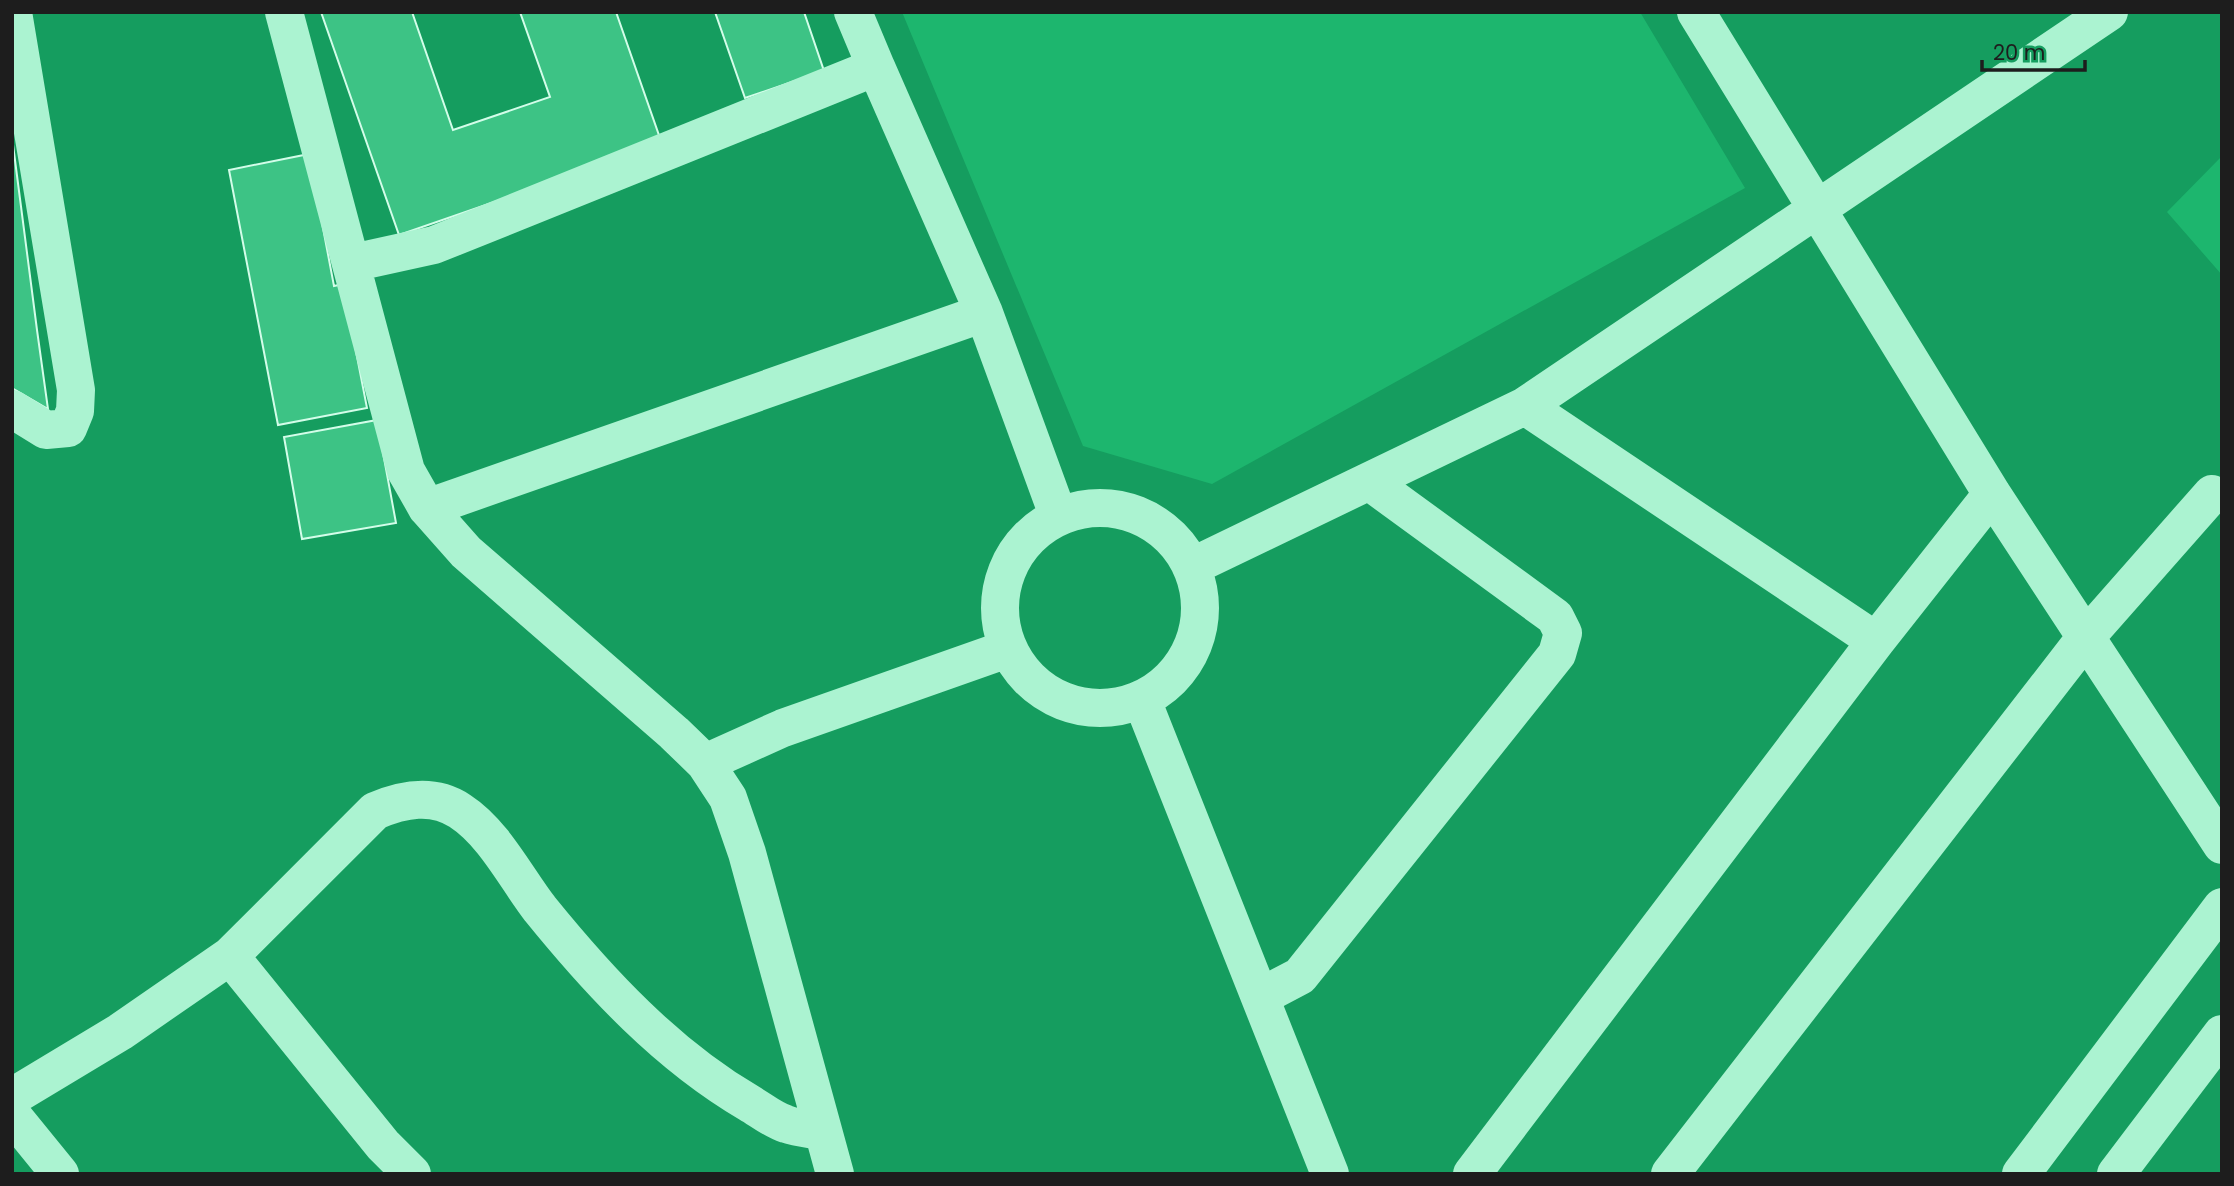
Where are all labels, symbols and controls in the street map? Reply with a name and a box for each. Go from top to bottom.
scale bar [1982,28,2085,72]
text: 20 m [1993,38,2046,67]

